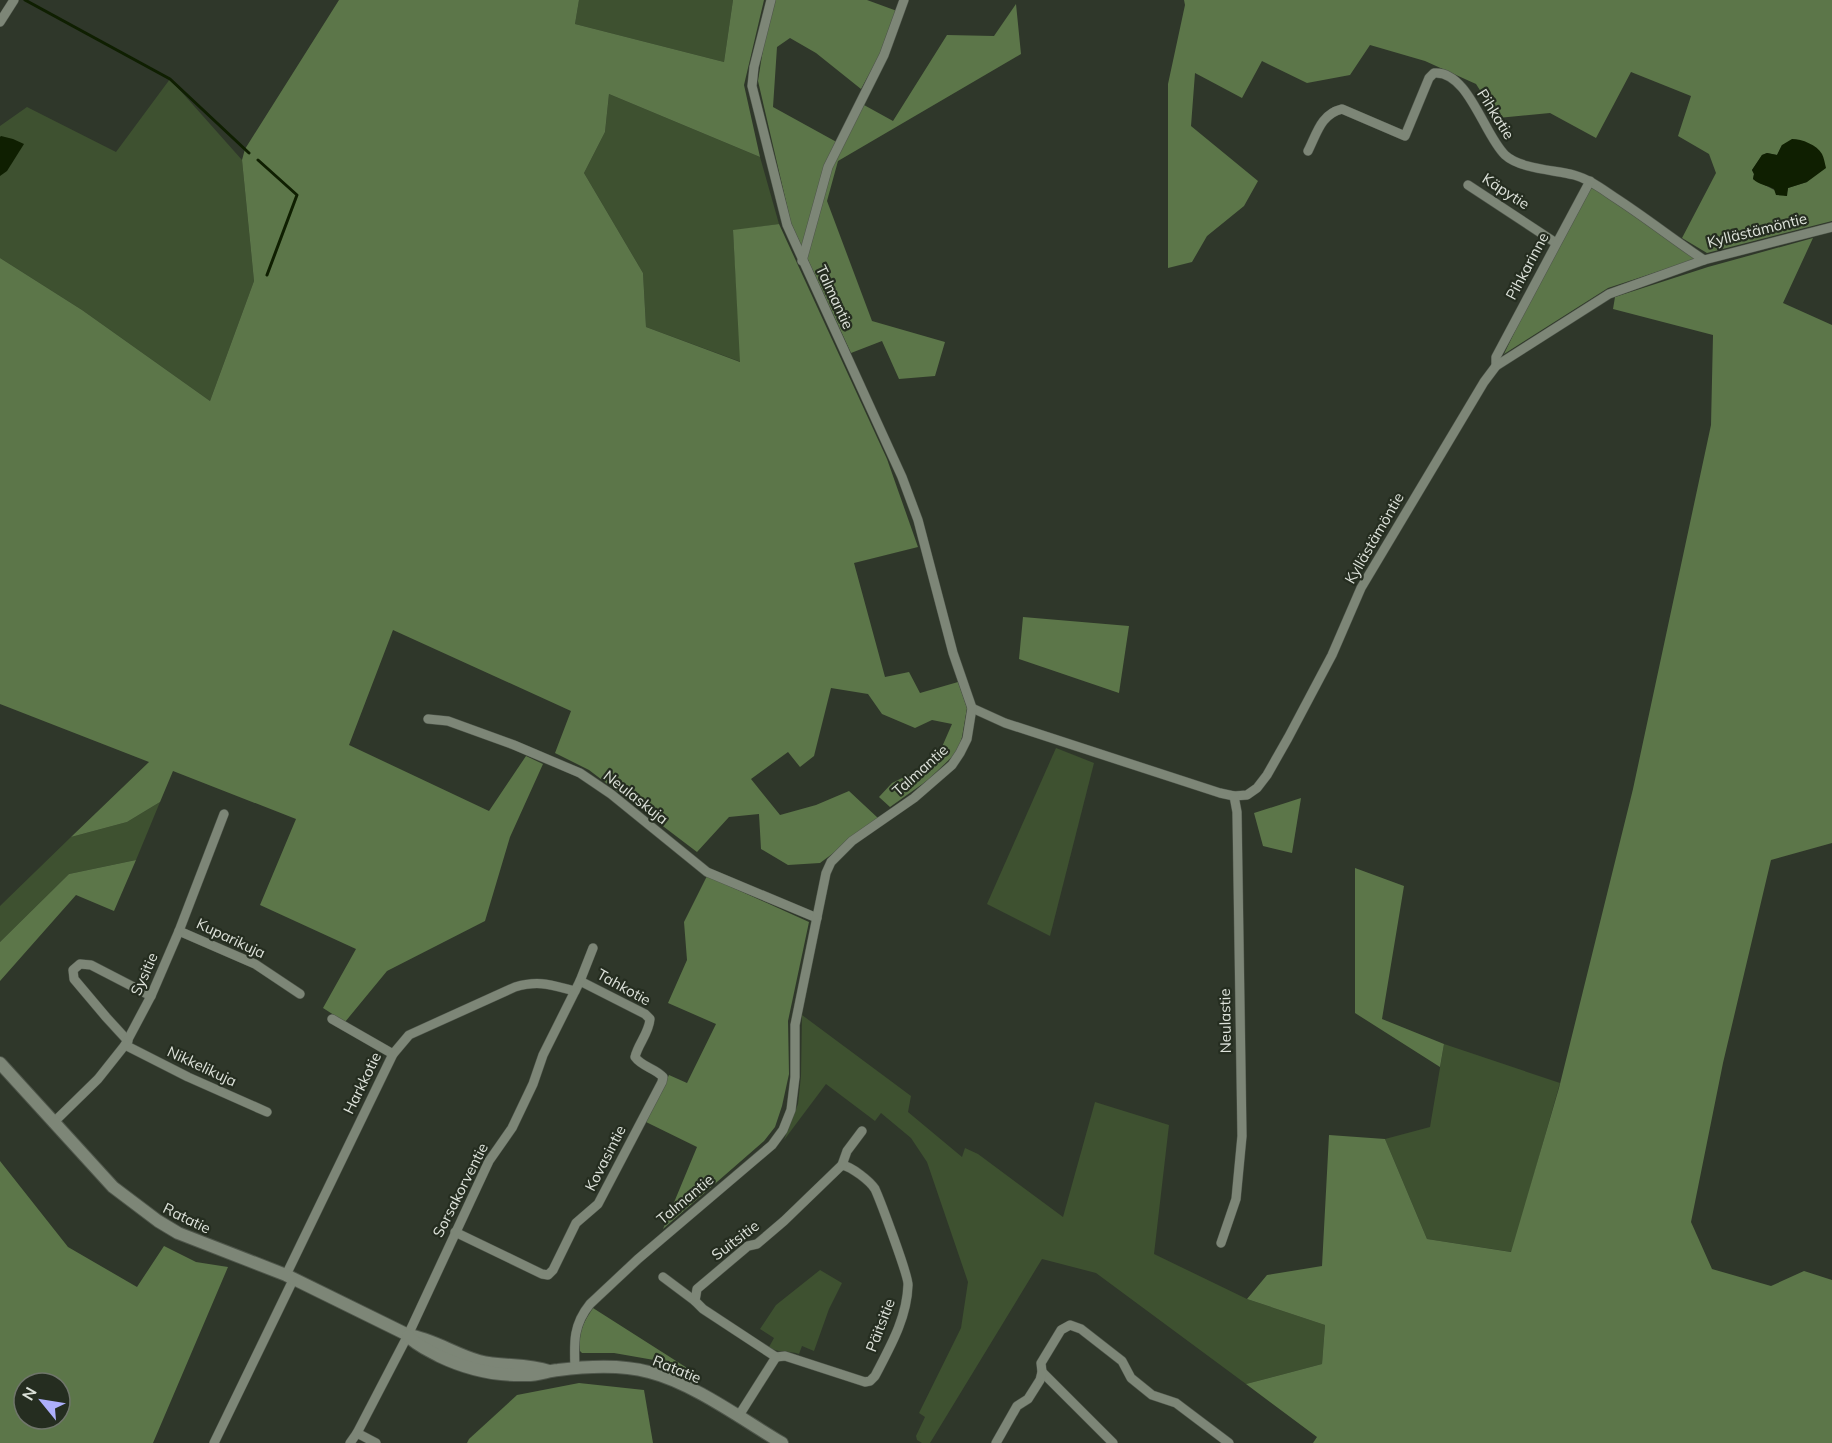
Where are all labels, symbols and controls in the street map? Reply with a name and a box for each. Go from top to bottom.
street label: Pihkatie [1473,85,1519,143]
street label: Käpytie [1479,169,1533,213]
street label: Kyllästämöntie [1705,208,1809,252]
street label: Pihkarinne [1501,229,1553,303]
street label: Talmantie [812,262,858,332]
street label: Kyllästämöntie [1340,489,1408,587]
street label: Talmantie [888,740,952,800]
street label: Neulaskuja [600,766,672,828]
street label: Kuparikuja [193,914,269,962]
street label: Sysitie [126,950,162,998]
street label: Tahkotie [594,964,654,1010]
street label: Neulastie [1215,988,1235,1054]
street label: Nikkelikuja [164,1042,240,1090]
street label: Harkkotie [339,1049,385,1117]
street label: Kovasintie [580,1122,630,1194]
street label: Sorsakorventie [428,1140,492,1240]
street label: Talmantie [653,1170,717,1228]
street label: Ratatie [160,1198,214,1238]
street label: Suitsitie [707,1216,763,1264]
street label: Päitsitie [861,1296,899,1354]
street label: Ratatie [650,1351,704,1387]
north arrow [12,1371,72,1431]
text: N [17,1383,41,1404]

